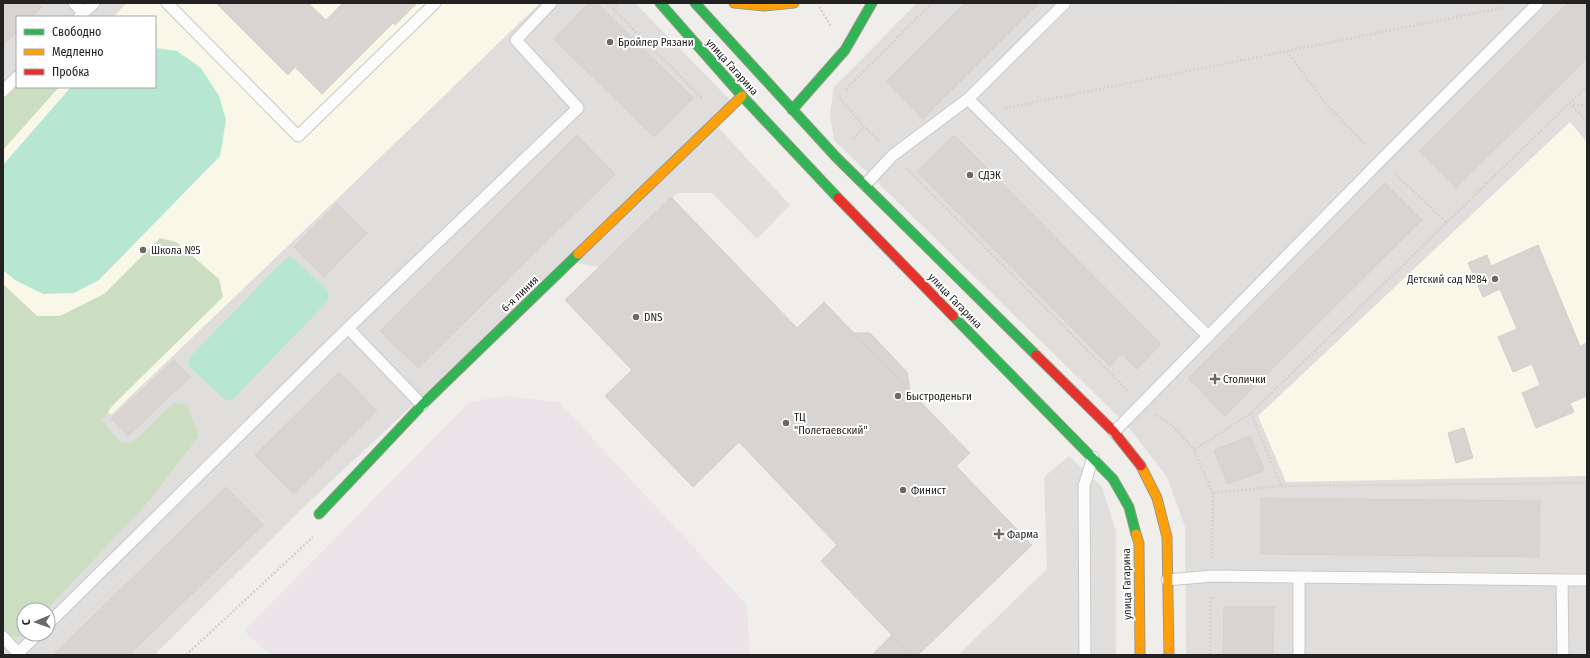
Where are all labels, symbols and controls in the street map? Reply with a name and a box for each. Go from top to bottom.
legend [16,16,156,88]
text: Свободно [52,25,101,39]
place label: Бройлер Рязани [618,36,694,49]
street label: улица Гагарина [703,36,761,98]
marker: Бройлер Рязани [605,37,615,47]
text: Медленно [52,45,104,59]
text: Пробка [52,65,90,79]
place label: СДЭК [978,169,1001,182]
marker: СДЭК [965,170,975,180]
place label: Школа №5 [151,244,201,257]
marker: Школа №5 [138,245,148,255]
street label: улица Гагарина [925,271,985,331]
street label: 6-я линия [499,273,541,315]
place label: Детский сад №84 [1406,273,1488,286]
marker: Детский сад №84 [1490,274,1500,284]
place label: DNS [644,311,663,324]
marker: DNS [631,312,641,322]
place label: Столички [1223,373,1266,386]
marker: Столички [1210,374,1220,384]
place label: Быстроденьги [906,390,972,403]
marker: Быстроденьги [893,391,903,401]
place label: ТЦ "Полетаевский" [794,411,868,437]
marker: ТЦ "Полетаевский" [781,418,791,428]
place label: Финист [911,484,946,497]
marker: Финист [898,485,908,495]
place label: Фарма [1007,528,1038,541]
marker: Фарма [994,529,1004,539]
street label: улица Гагарина [1120,548,1134,620]
north arrow [16,602,56,642]
text: С [20,619,33,625]

